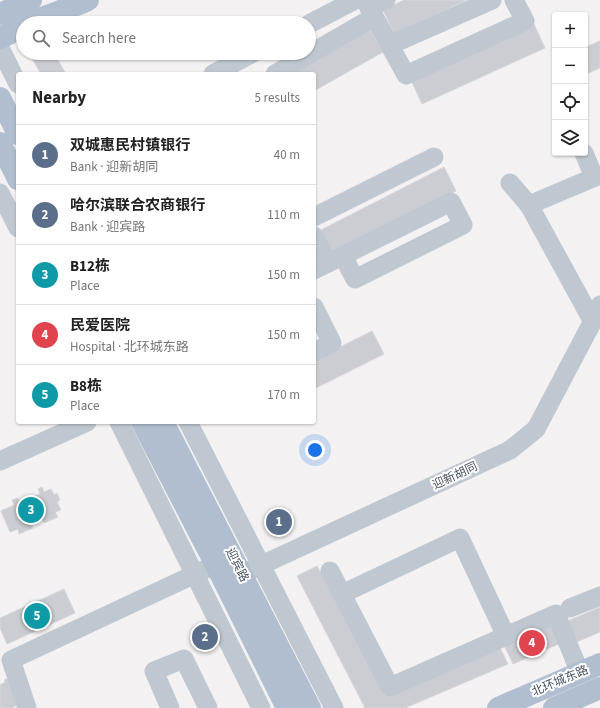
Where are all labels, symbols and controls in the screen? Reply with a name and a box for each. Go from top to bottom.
map controls [552,12,588,156]
button: + [552,12,588,48]
search box [16,16,316,60]
icon: search [30,27,52,49]
text: Search here [62,28,136,49]
button: − [552,48,588,84]
button: locate [552,84,588,120]
text: Nearby [32,86,86,110]
text: 5 results [255,89,300,107]
button: layers [552,120,588,156]
text: 双城惠民村镇银行 [70,135,190,156]
text: 1 [42,146,48,164]
text: 40 m [274,146,300,164]
text: Bank · 迎新胡同 [70,158,158,176]
text: 哈尔滨联合农商银行 [70,195,205,216]
text: 2 [42,206,48,224]
text: 110 m [267,206,300,224]
text: Bank · 迎宾路 [70,218,145,236]
text: B12栋 [70,256,110,277]
text: 3 [42,266,48,284]
text: 150 m [267,266,300,284]
text: Place [70,277,99,295]
text: 民爱医院 [70,315,130,336]
text: 4 [42,326,48,344]
text: 150 m [267,326,300,344]
text: Hospital · 北环城东路 [70,338,189,356]
text: B8栋 [70,376,102,397]
text: 5 [42,386,48,404]
text: 170 m [267,386,300,404]
text: Place [70,397,99,415]
your location [305,440,325,460]
street label: 迎新胡同 [430,458,480,494]
pin: 3 [18,495,44,525]
pin: 1 [266,507,292,537]
street label: 迎宾路 [221,545,253,585]
pin: 5 [24,601,50,631]
pin: 2 [192,622,218,652]
pin: 4 [519,628,545,658]
street label: 北环城东路 [529,661,591,701]

